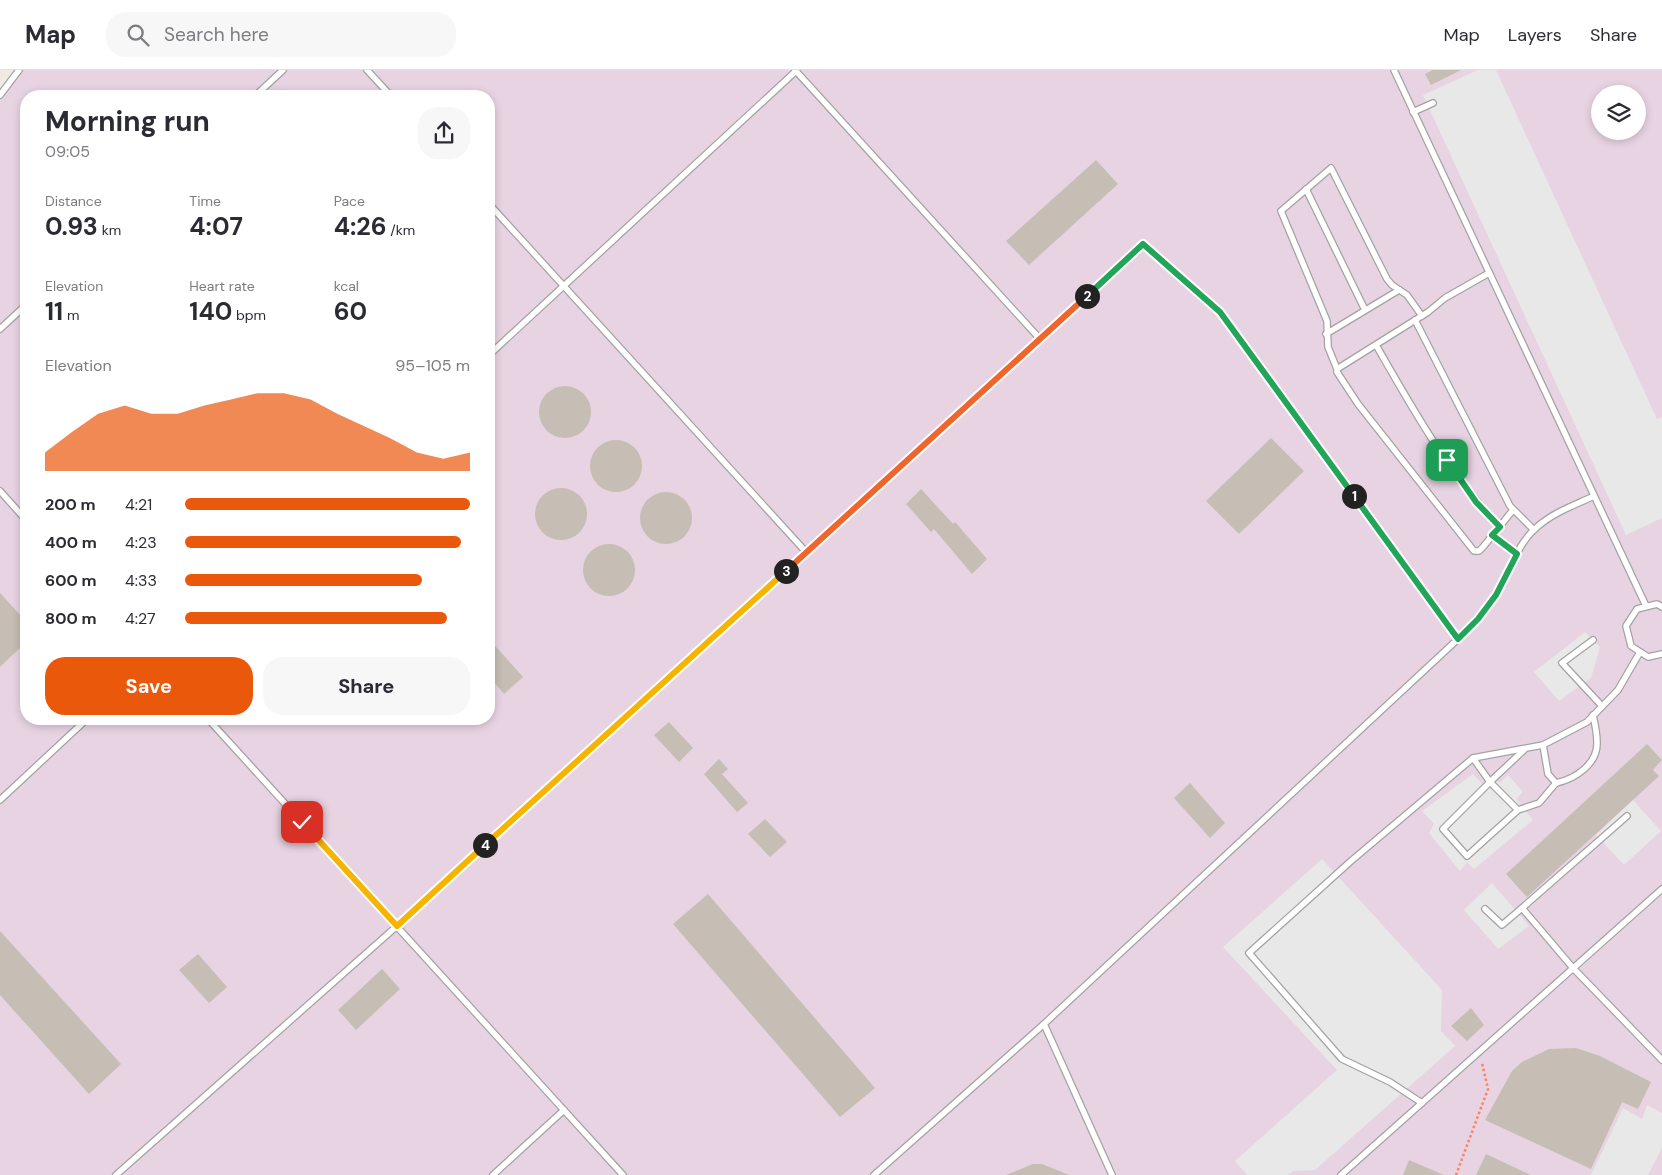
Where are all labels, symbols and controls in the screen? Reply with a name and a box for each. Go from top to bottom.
search box [106,12,456,57]
text: Map [25,19,76,50]
icon: search [124,21,152,49]
text: Search here [164,22,269,47]
text: Map [1444,23,1480,47]
text: Layers [1508,23,1562,47]
text: Share [1590,23,1637,47]
map controls [1591,85,1646,140]
button: layers [1591,85,1646,140]
text: Morning run [45,103,210,140]
button: share [418,107,470,159]
text: 09:05 [45,141,90,162]
text: Distance [45,192,102,210]
text: Time [189,192,221,210]
text: Pace [334,192,365,210]
text: 0.93 [45,210,98,243]
text: 4:07 [189,210,243,243]
text: 4:26 [334,210,387,243]
text: km [98,221,121,239]
text: /km [387,221,415,239]
text: Elevation [45,277,103,295]
text: Heart rate [189,277,255,295]
text: kcal [334,277,359,295]
pin: 2 [1074,284,1100,308]
text: 2 [1083,287,1092,305]
text: 11 [45,295,63,328]
text: 140 [189,295,232,328]
text: 60 [334,295,367,328]
text: m [63,306,79,324]
text: bpm [232,306,266,324]
text: Elevation [45,355,112,376]
text: 95–105 m [395,355,470,376]
pin [1426,439,1468,481]
icon: arrive [1433,446,1461,474]
pin: 1 [1342,484,1366,508]
text: 1 [1352,487,1357,505]
text: 200 m [45,494,96,515]
text: 4:21 [125,494,152,515]
text: 400 m [45,532,97,553]
text: 4:23 [125,532,157,553]
pin: 3 [774,558,798,584]
text: 3 [782,562,791,580]
text: 600 m [45,570,97,591]
text: 4:33 [125,570,157,591]
text: 800 m [45,608,96,629]
text: 4:27 [125,608,155,629]
button: Save [45,657,253,715]
button: Share [263,657,470,715]
pin [281,801,323,843]
icon: check [288,808,316,836]
pin: 4 [472,832,498,858]
text: 4 [481,836,490,854]

